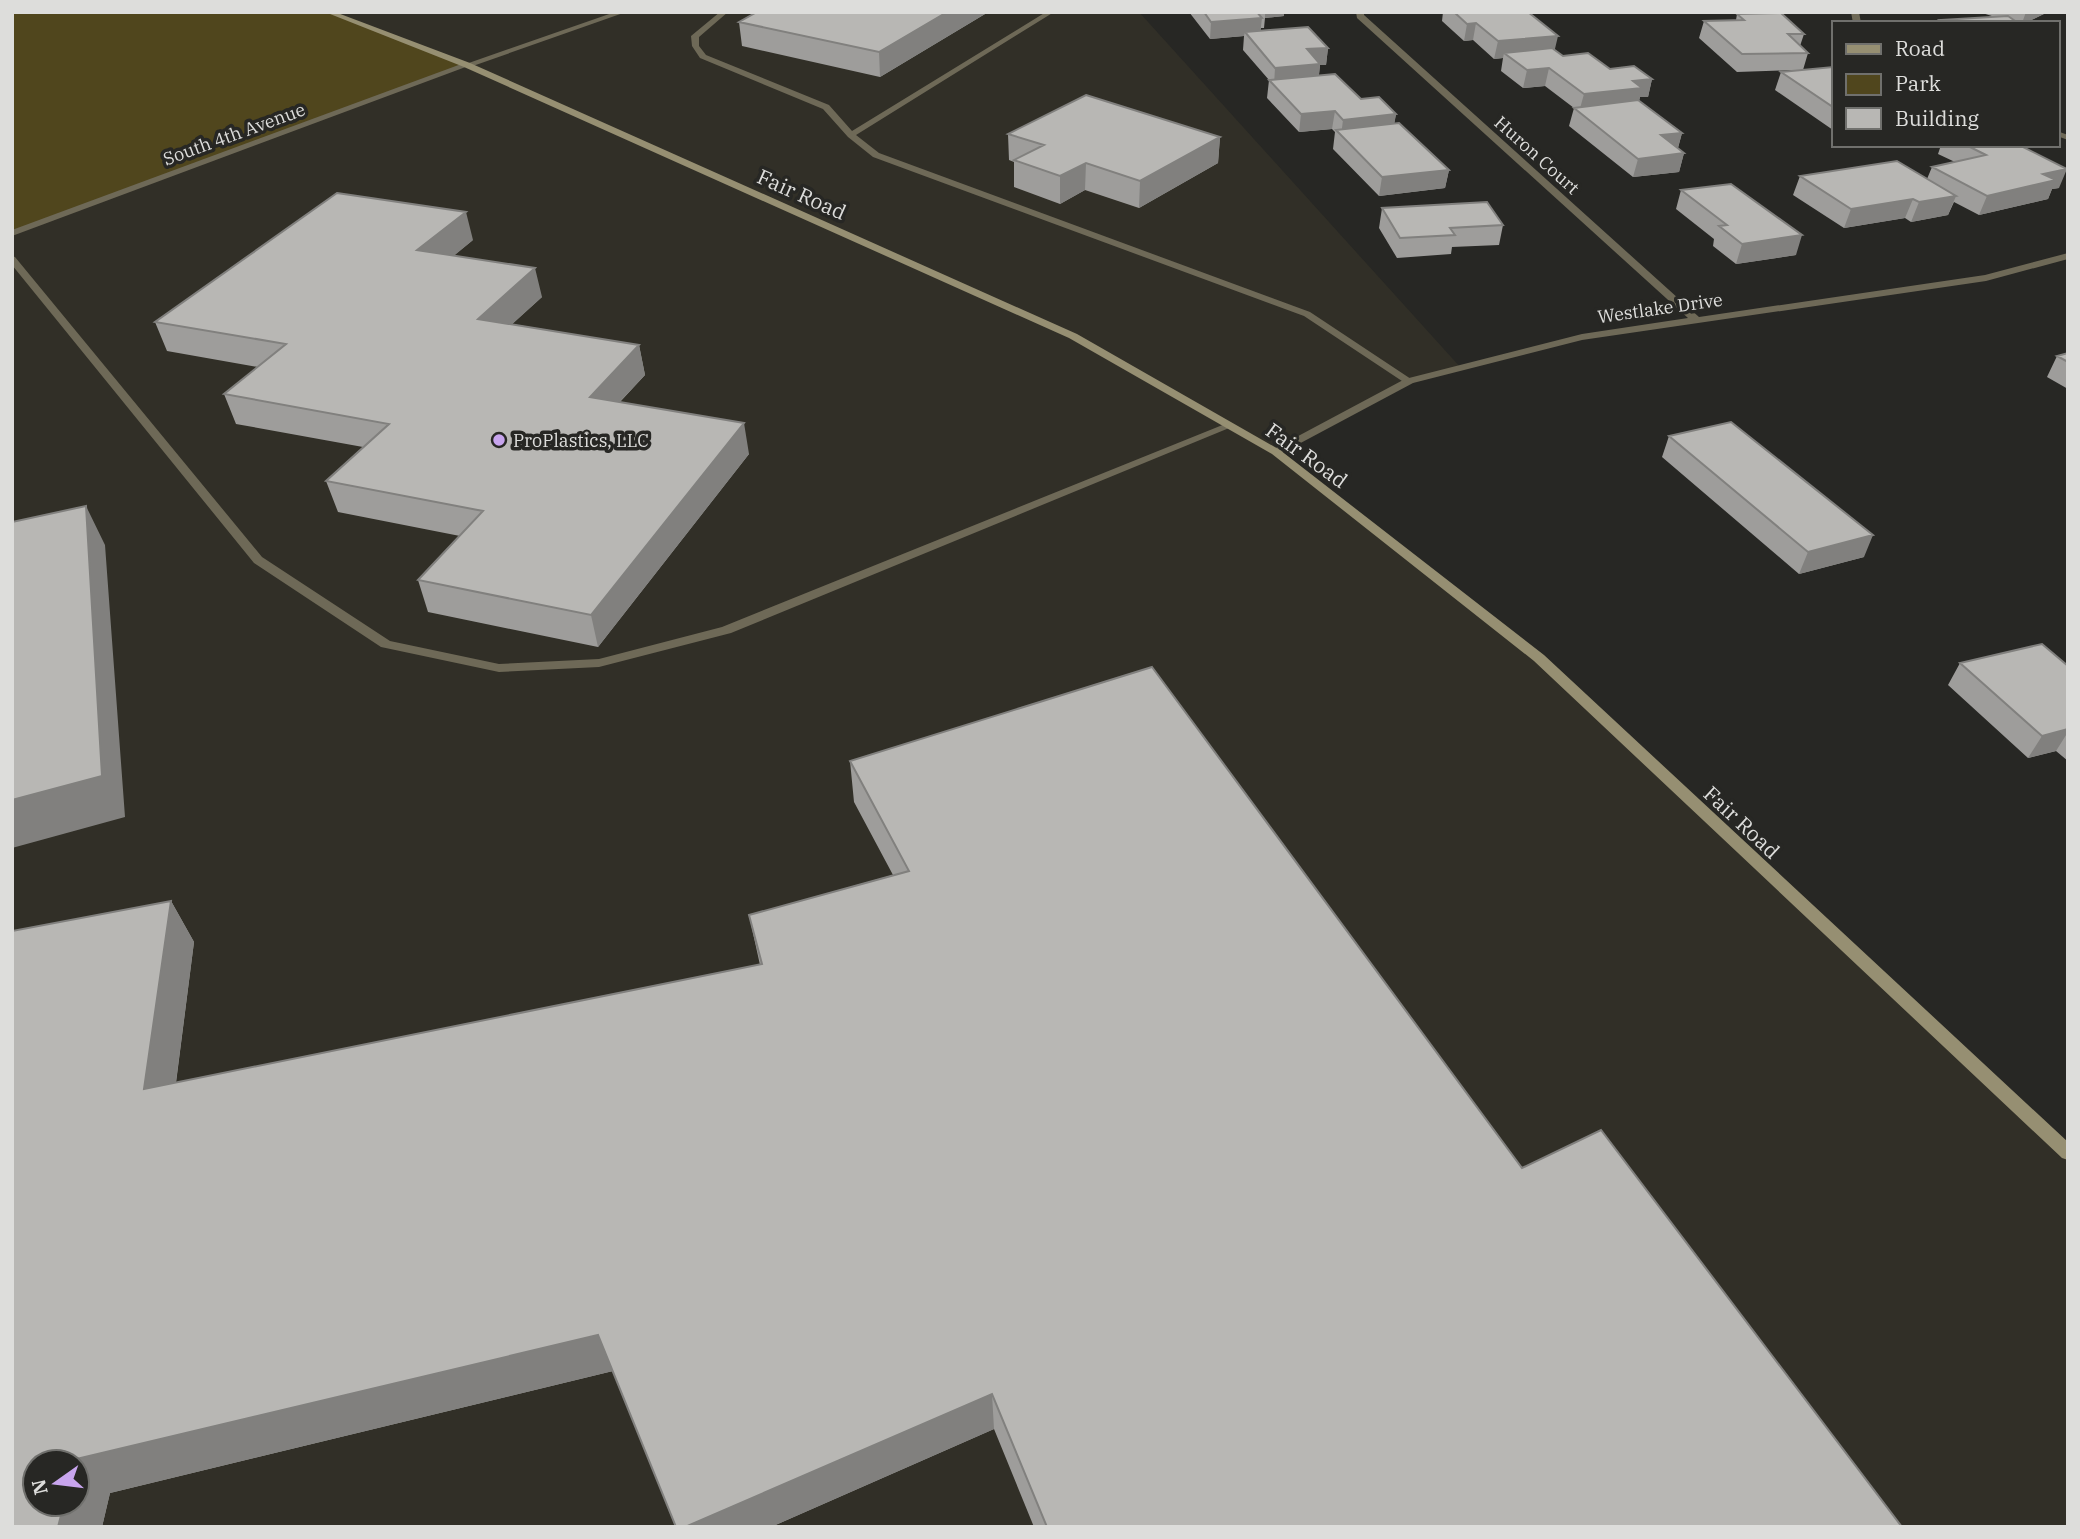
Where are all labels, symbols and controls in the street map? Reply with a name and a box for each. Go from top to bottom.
legend [1832,21,2059,147]
text: Road [1895,34,1945,62]
text: Park [1895,69,1942,97]
street label: South 4th Avenue [160,98,308,170]
text: Building [1895,104,1980,132]
street label: Huron Court [1490,111,1584,199]
street label: Fair Road [753,162,851,226]
street label: Westlake Drive [1596,288,1724,328]
street label: Fair Road [1260,416,1354,494]
place label: ProPlastics, LLC [513,429,649,452]
marker: ProPlastics, LLC [491,432,507,448]
street label: Fair Road [1698,779,1786,865]
north arrow [21,1448,91,1518]
text: N [26,1477,53,1497]

